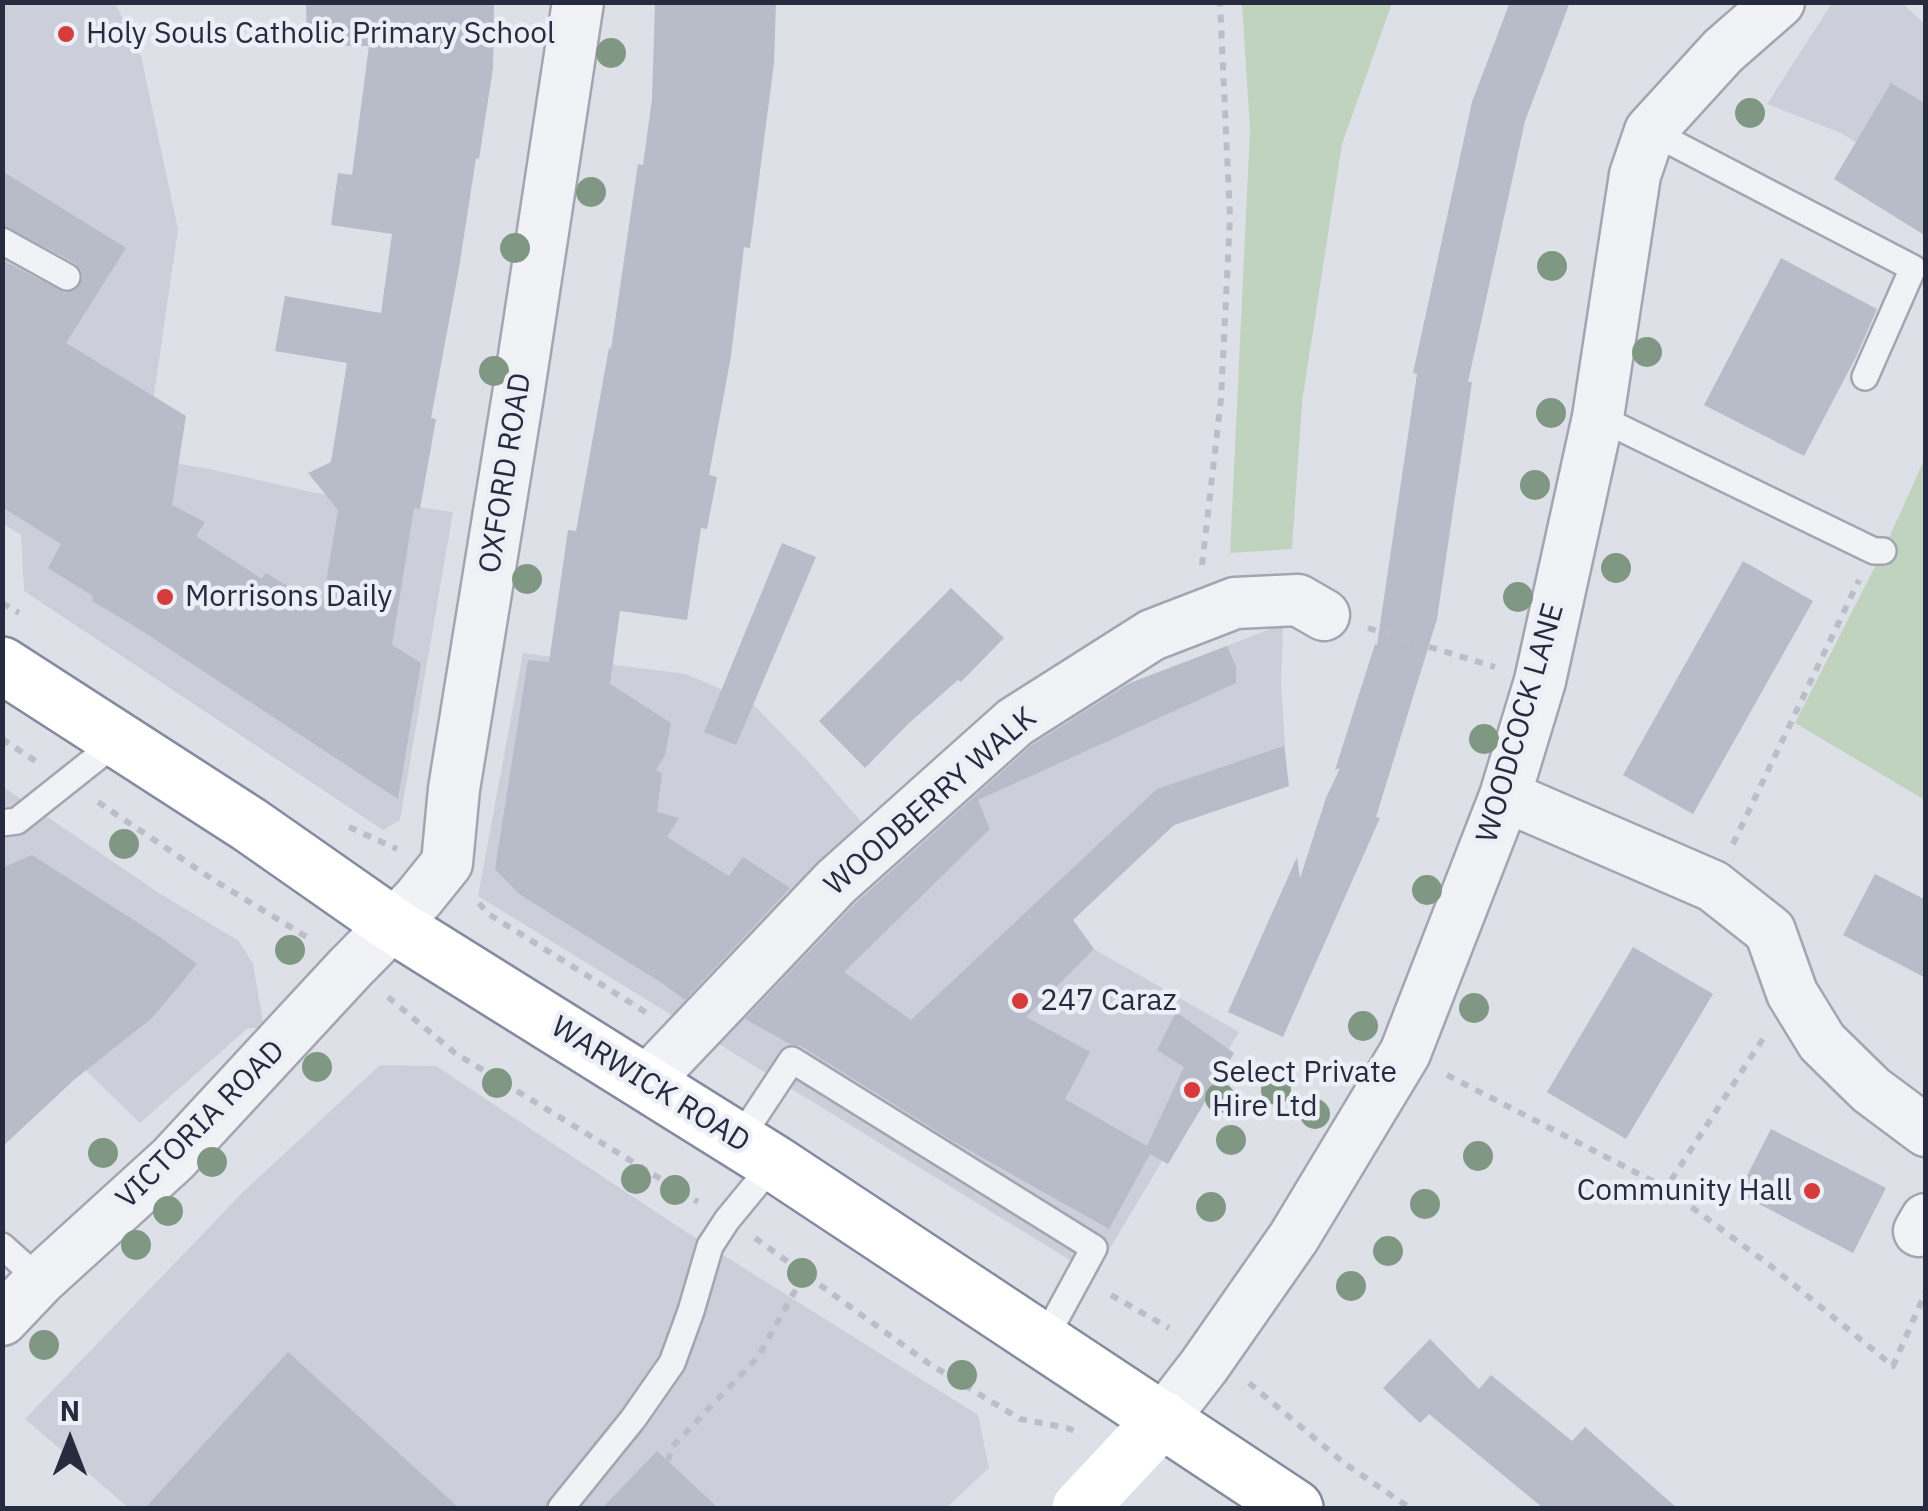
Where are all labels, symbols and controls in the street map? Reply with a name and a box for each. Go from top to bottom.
place label: Holy Souls Catholic Primary School [86,16,555,52]
marker: Holy Souls Catholic Primary School [55,23,77,45]
street label: OXFORD ROAD [472,370,540,576]
place label: Morrisons Daily [185,579,392,615]
marker: Morrisons Daily [154,586,176,608]
street label: WOODCOCK LANE [1470,599,1572,847]
street label: WOODBERRY WALK [818,700,1044,904]
place label: 247 Caraz [1040,983,1177,1019]
marker: 247 Caraz [1009,990,1031,1012]
street label: WARWICK ROAD [544,1010,756,1160]
street label: VICTORIA ROAD [109,1033,293,1217]
place label: Select Private Hire Ltd [1212,1055,1397,1126]
marker: Select Private Hire Ltd [1181,1079,1203,1101]
place label: Community Hall [1577,1173,1792,1209]
marker: Community Hall [1801,1180,1823,1202]
north arrow [20,1391,120,1491]
text: N [60,1392,80,1429]

